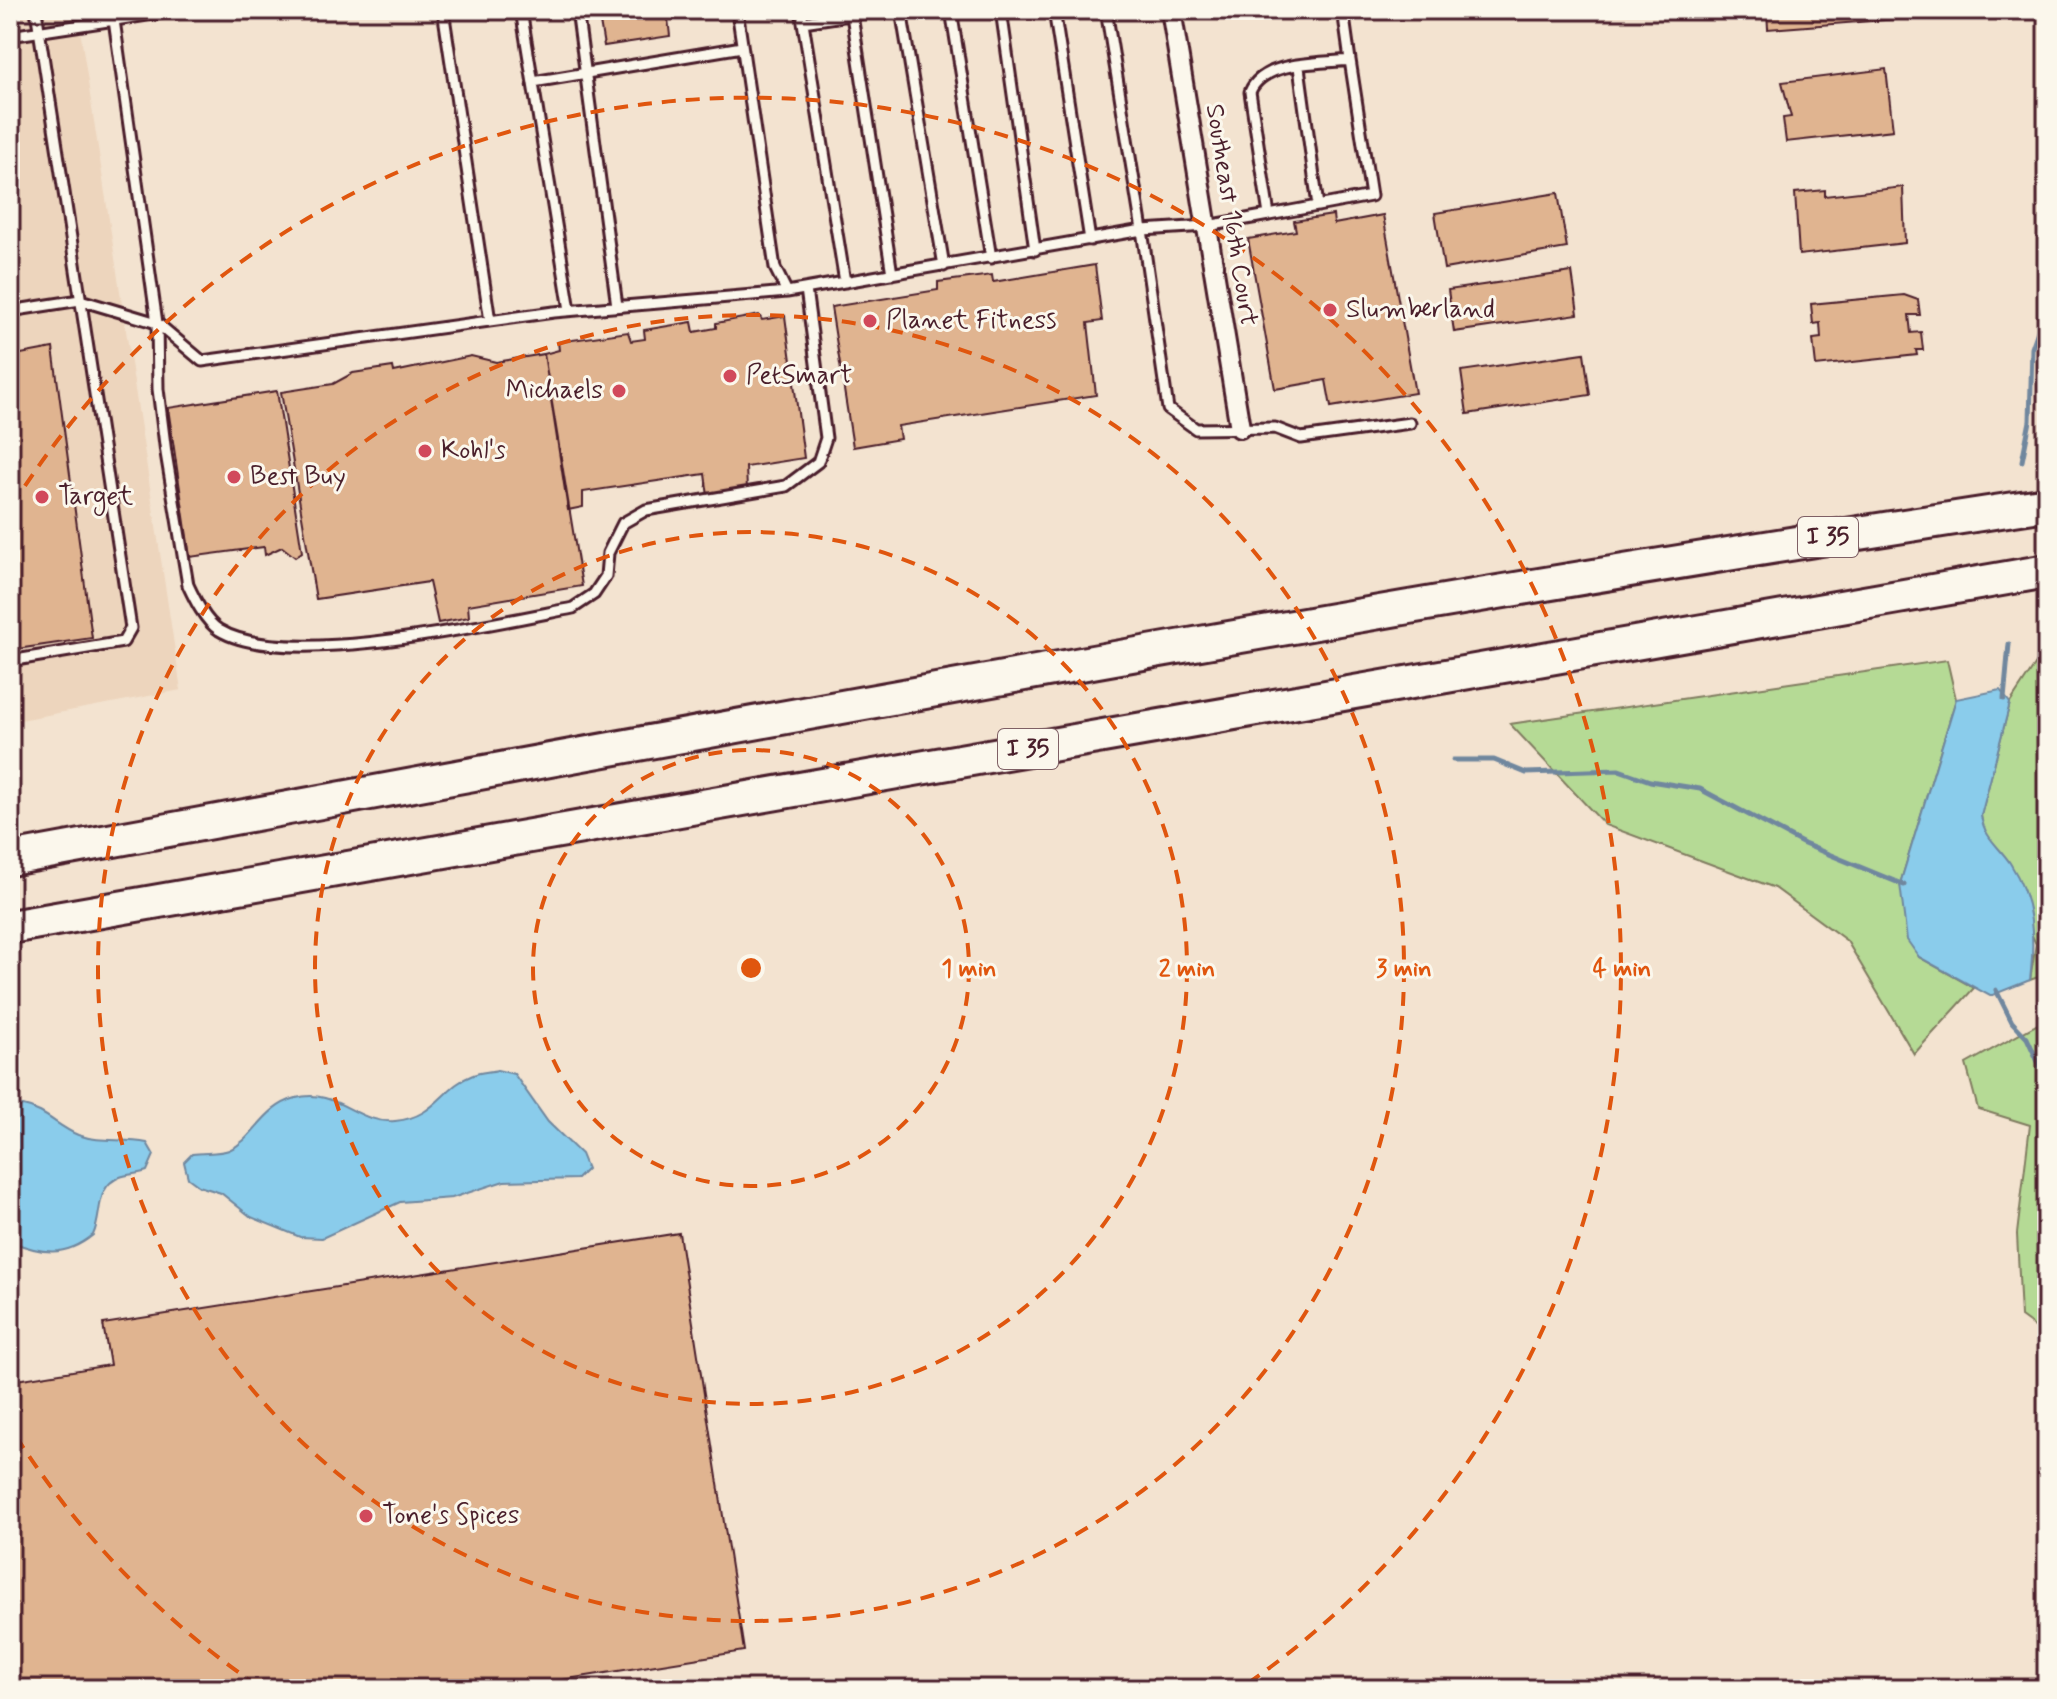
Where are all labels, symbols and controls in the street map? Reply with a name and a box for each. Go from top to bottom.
street label: Southeast 16th Court [1197,102,1265,328]
place label: Slumberland [1346,293,1495,327]
marker: Slumberland [1321,301,1339,319]
place label: Planet Fitness [886,304,1056,338]
marker: Planet Fitness [861,312,879,330]
place label: PetSmart [746,359,852,393]
marker: PetSmart [721,367,739,385]
place label: Michaels [506,374,603,408]
marker: Michaels [610,382,628,400]
place label: Kohl's [441,434,506,468]
marker: Kohl's [416,442,434,460]
place label: Best Buy [250,460,346,494]
marker: Best Buy [225,468,243,486]
place label: Target [58,480,133,516]
marker: Target [33,488,51,506]
road number: I 35 [1798,517,1858,557]
road number: I 35 [998,729,1058,769]
centre of rings [737,954,765,982]
text: 1 min [941,954,997,985]
text: 2 min [1159,954,1215,985]
text: 3 min [1376,954,1432,985]
text: 4 min [1593,954,1651,985]
place label: Tone's Spices [382,1499,519,1533]
marker: Tone's Spices [357,1507,375,1525]

